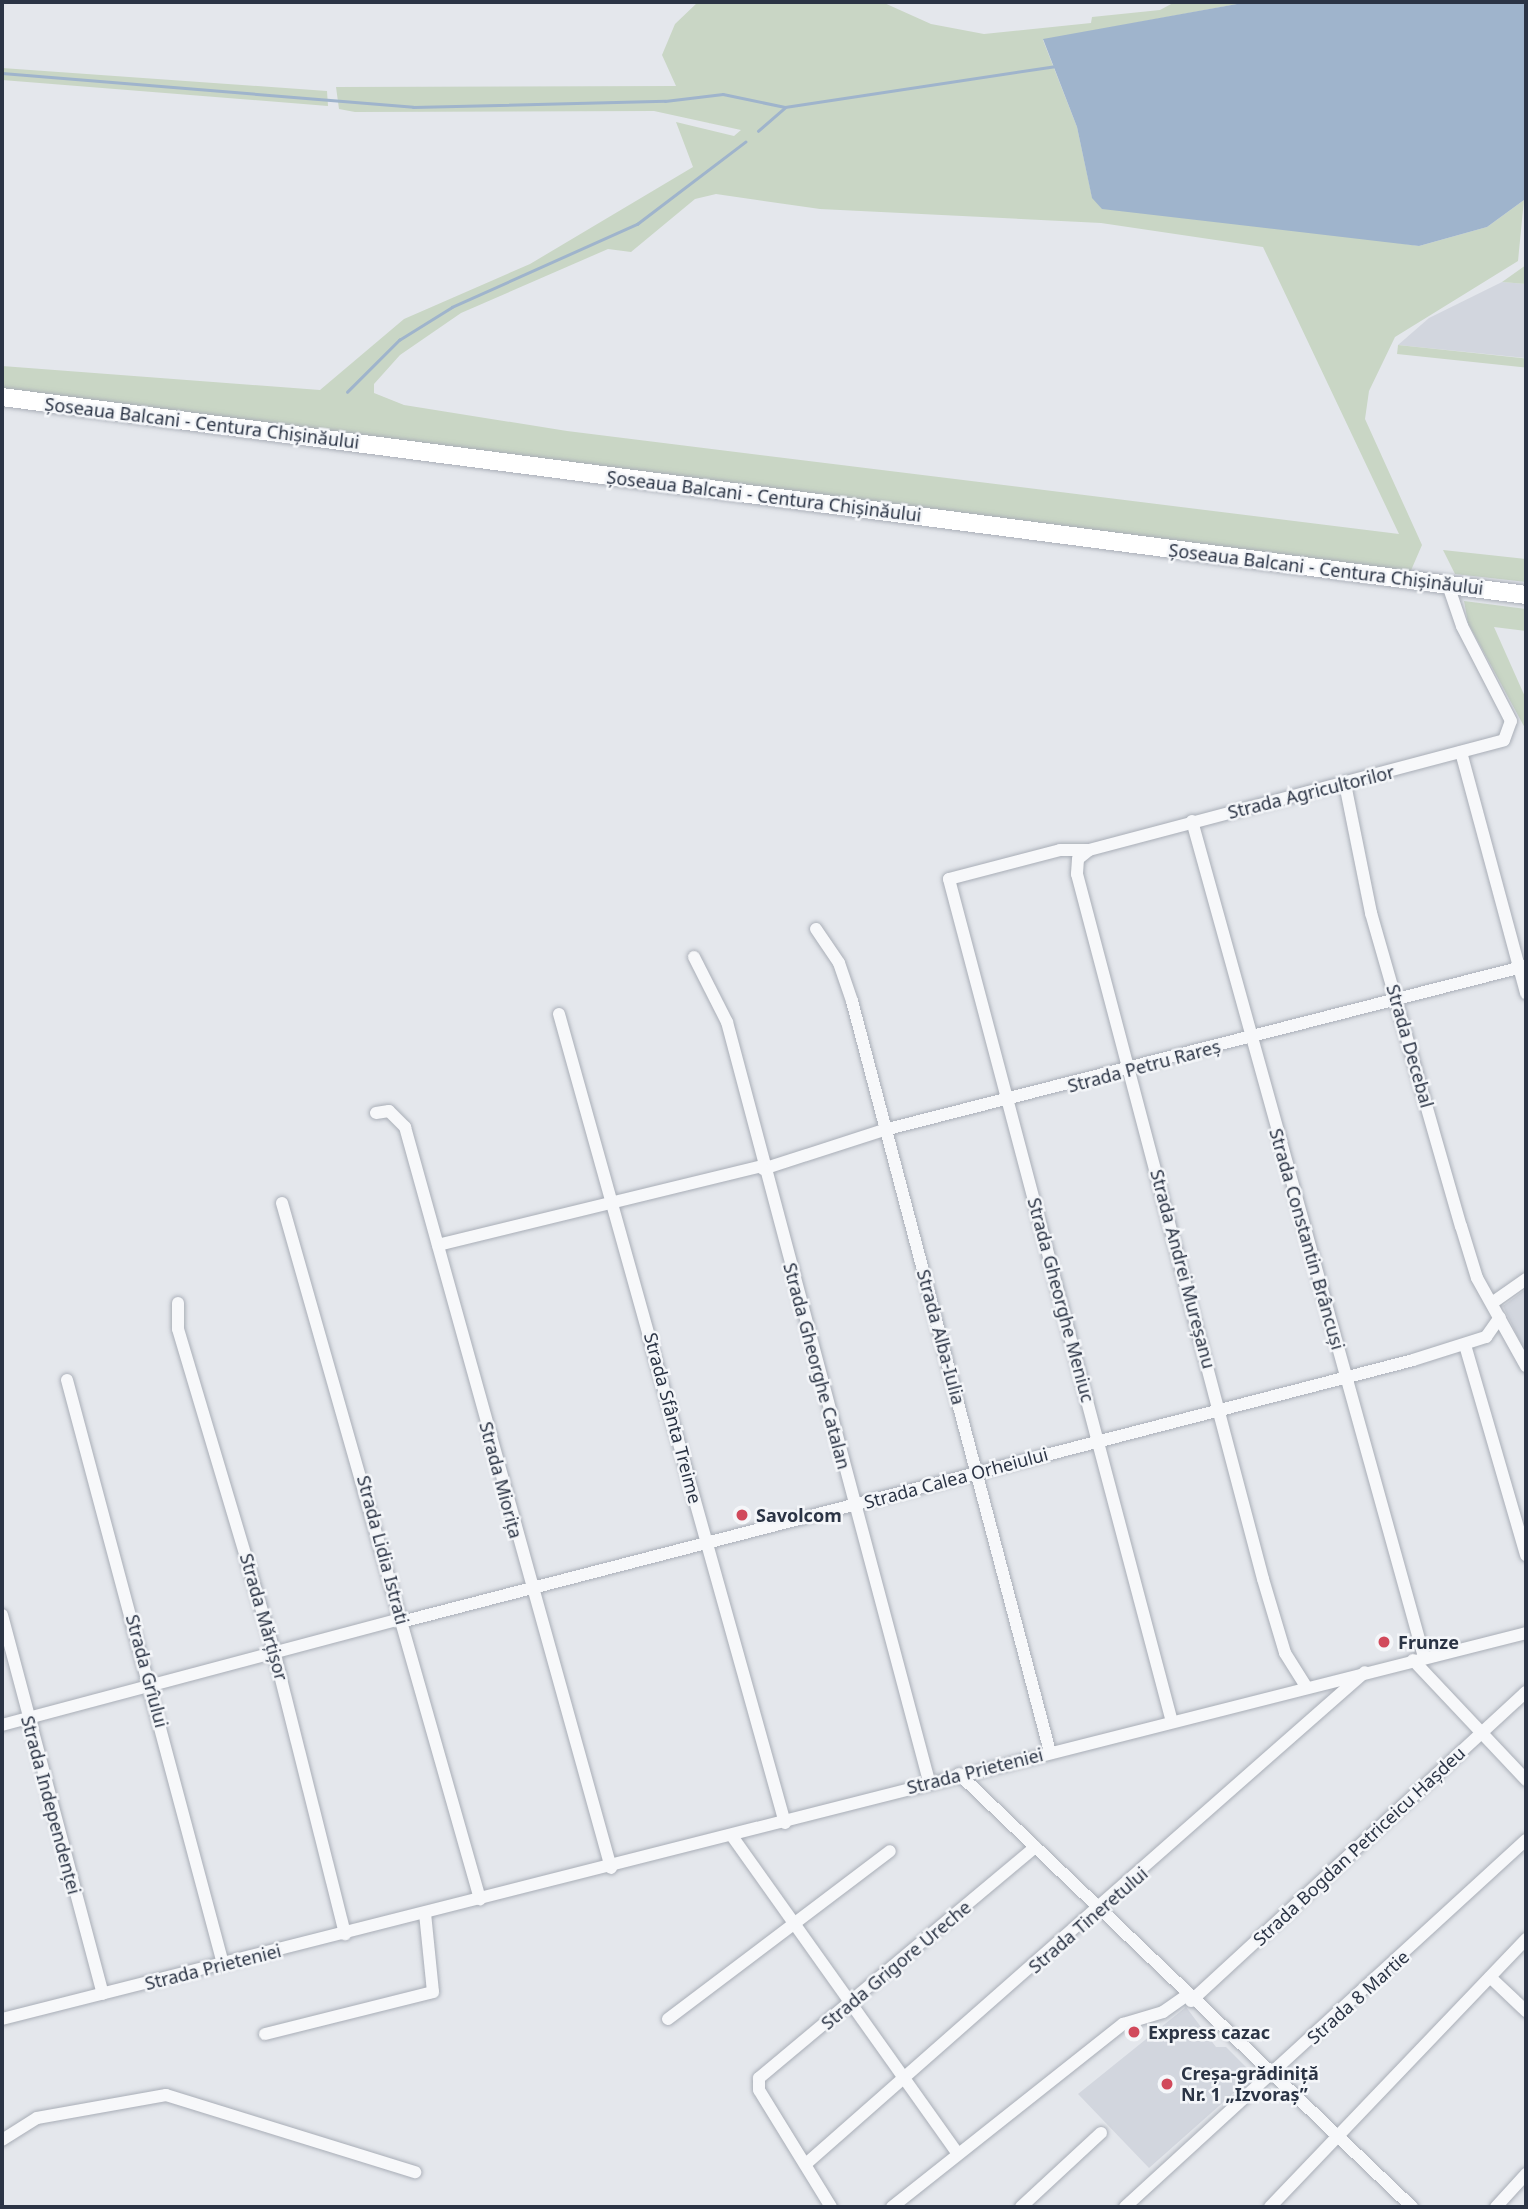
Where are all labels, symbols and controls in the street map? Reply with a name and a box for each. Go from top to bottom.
street label: Șoseaua Balcani - Centura Chișinăului [43,393,361,453]
street label: Șoseaua Balcani - Centura Chișinăului [605,466,923,526]
street label: Șoseaua Balcani - Centura Chișinăului [1167,539,1485,599]
street label: Strada Agricultorilor [1225,761,1397,823]
street label: Strada Decebal [1382,982,1438,1110]
street label: Strada Petru Rareș [1065,1035,1223,1097]
street label: Strada Constantin Brâncuși [1265,1126,1349,1352]
street label: Strada Andrei Mureșanu [1146,1167,1220,1371]
street label: Strada Gheorghe Meniuc [1023,1195,1099,1405]
street label: Strada Gheorghe Catalan [779,1260,855,1472]
street label: Strada Alba-Iulia [913,1267,969,1407]
street label: Strada Sfânta Treime [640,1330,706,1506]
street label: Strada Miorița [475,1419,527,1541]
street label: Strada Calea Orheiului [862,1443,1050,1513]
street label: Strada Lidia Istrati [353,1473,413,1627]
place label: Savolcom [756,1504,842,1526]
marker: Savolcom [734,1507,750,1523]
street label: Strada Mărțișor [236,1551,292,1683]
street label: Strada Grîului [122,1612,172,1730]
place label: Frunze [1398,1631,1459,1653]
marker: Frunze [1376,1634,1392,1650]
street label: Strada Independenței [17,1713,85,1897]
street label: Strada Bogdan Petriceicu Hașdeu [1249,1742,1469,1950]
street label: Strada Prieteniei [905,1744,1045,1798]
street label: Strada Tineretului [1024,1862,1152,1978]
street label: Strada Grigore Ureche [817,1896,975,2034]
street label: Strada Prieteniei [143,1940,283,1994]
street label: Strada 8 Martie [1303,1946,1413,2048]
place label: Express cazac [1148,2021,1270,2043]
marker: Express cazac [1126,2024,1142,2040]
place label: Creșa-grădiniță Nr. 1 „Izvoraș” [1181,2063,1319,2106]
marker: Creșa-grădiniță Nr. 1 „Izvoraș” [1159,2076,1175,2092]

